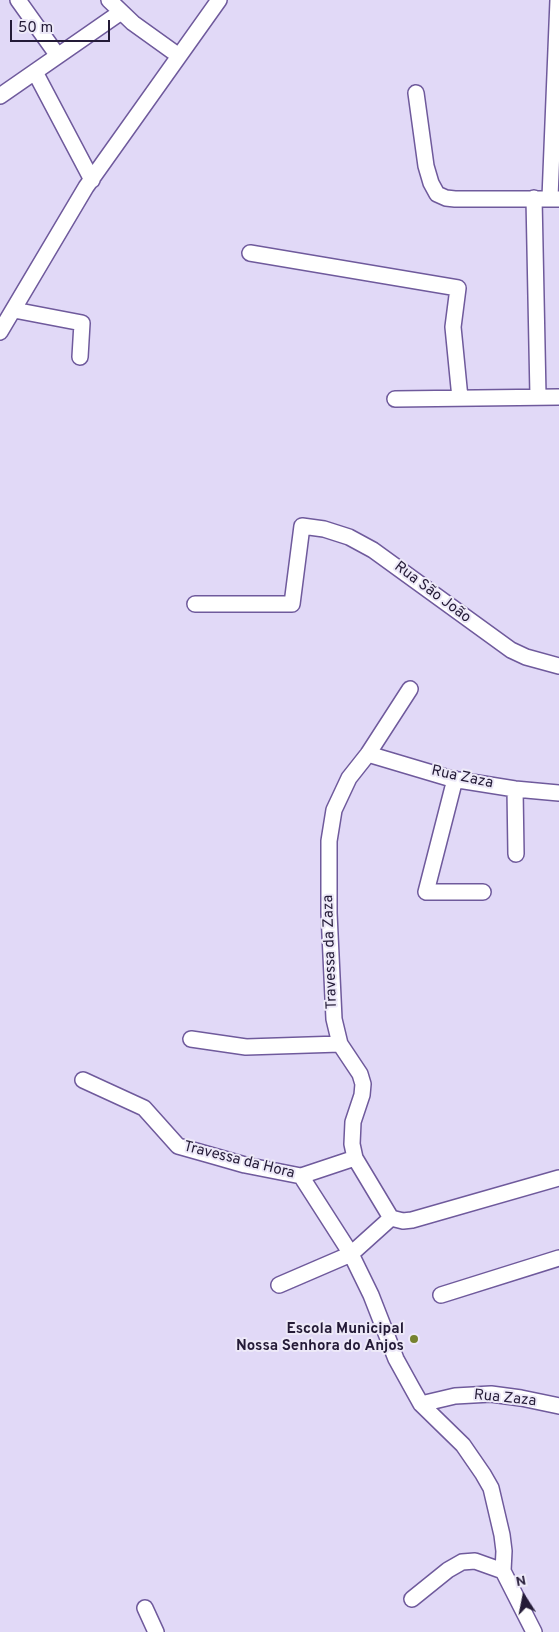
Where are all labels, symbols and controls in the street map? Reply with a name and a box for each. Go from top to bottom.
scale bar [12,10,112,42]
text: 50 m [18,19,53,38]
street label: Rua São João [390,558,474,628]
street label: Rua Zaza [429,763,495,793]
street label: Travessa da Zaza [320,894,342,1010]
street label: Travessa da Hora [182,1139,296,1183]
place label: Escola Municipal Nossa Senhora do Anjos [236,1321,404,1356]
marker: Escola Municipal Nossa Senhora do Anjos [408,1333,420,1345]
street label: Rua Zaza [473,1387,537,1411]
north arrow [499,1572,549,1622]
text: N [514,1572,528,1591]

